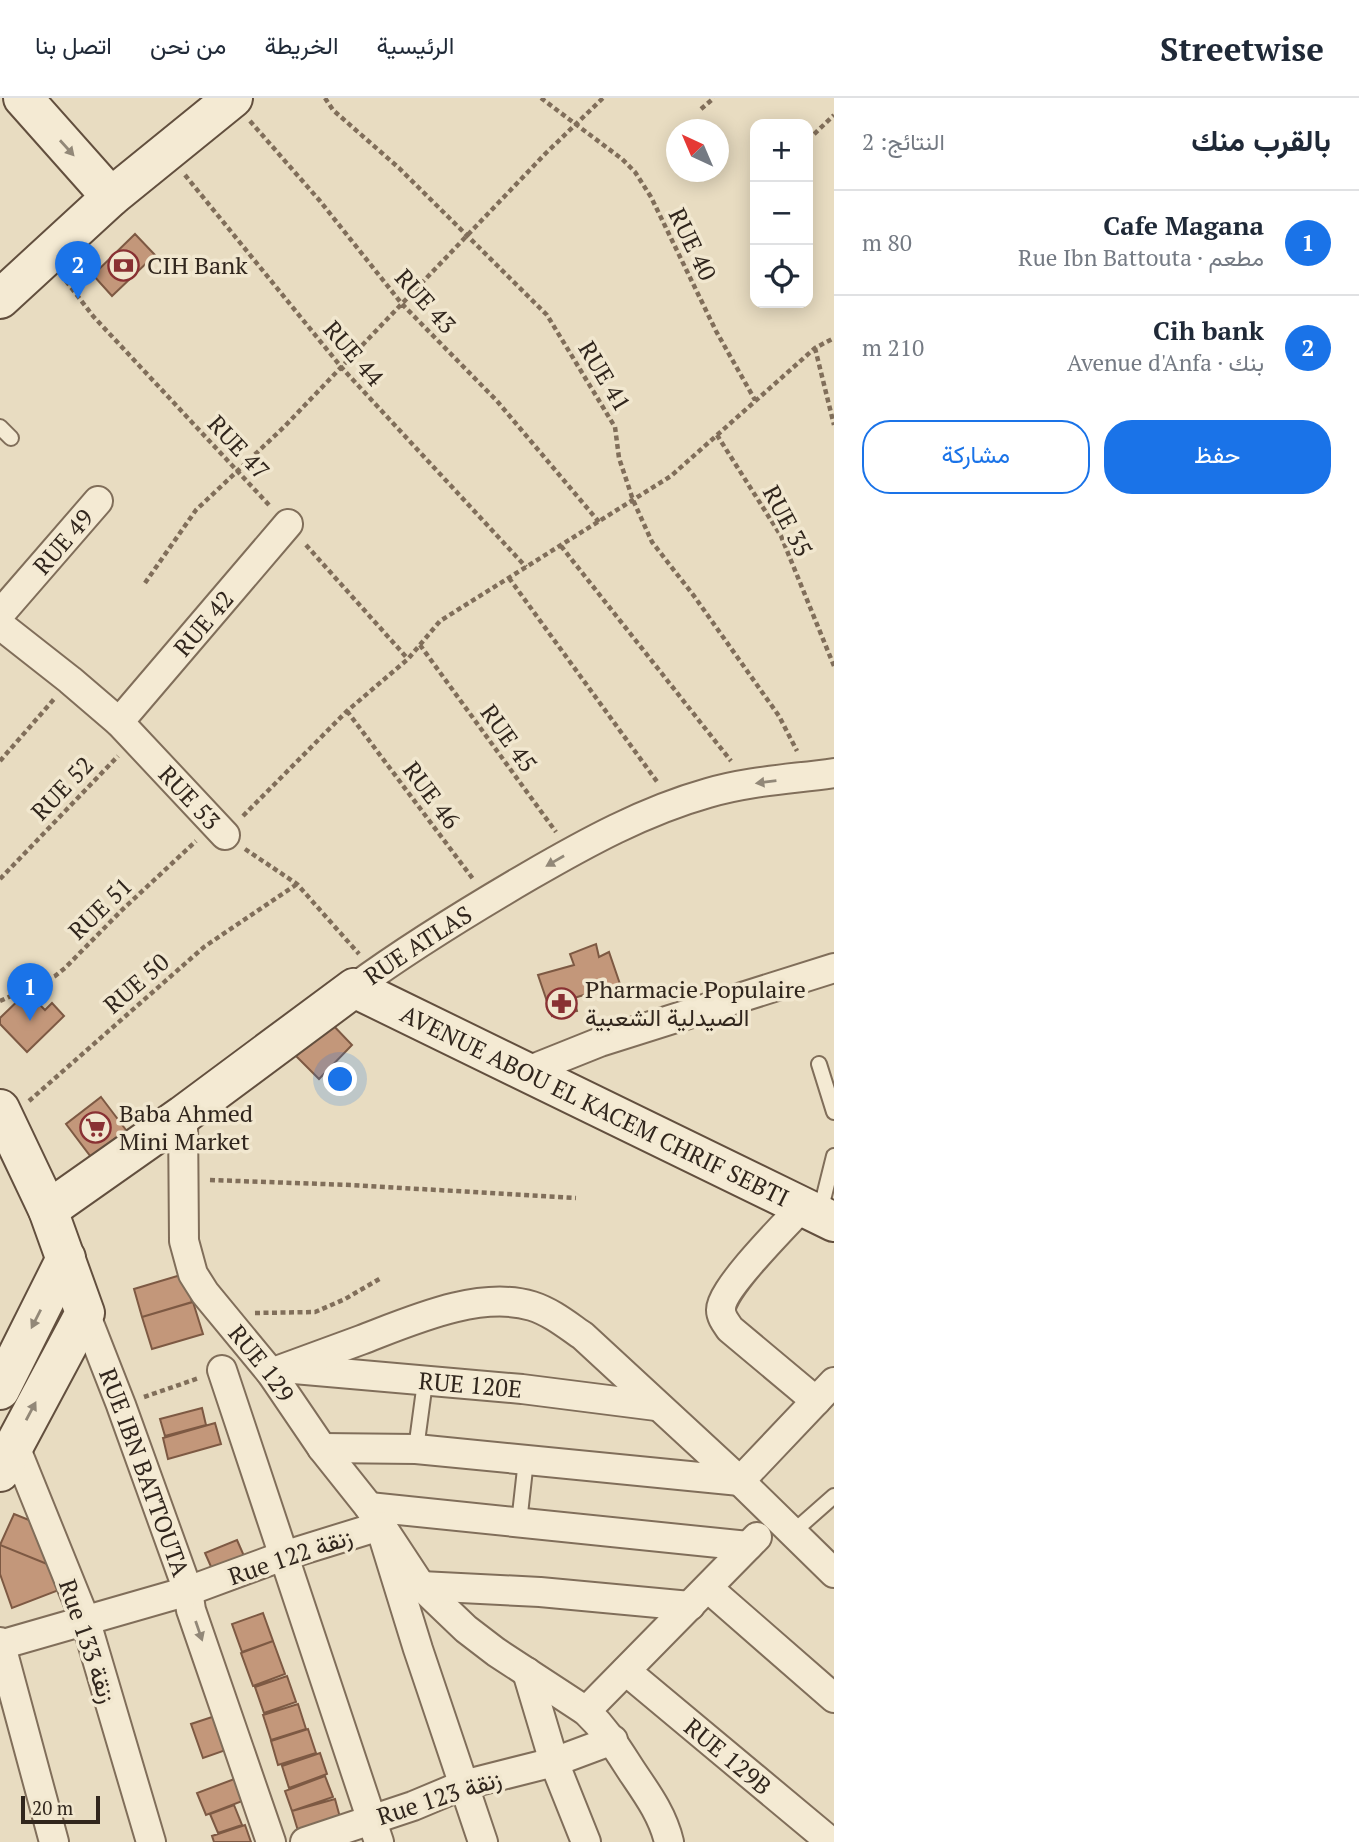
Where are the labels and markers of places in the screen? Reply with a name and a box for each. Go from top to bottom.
pin: 2 [55,241,101,299]
bank icon: CIH Bank [107,248,141,282]
place label: CIH Bank [147,249,248,281]
pin: 1 [7,963,53,1021]
place label: Pharmacie Populaire الصيدلية الشعبية [585,973,806,1033]
pharmacy icon: Pharmacie Populaire الصيدلية الشعبية [545,986,579,1020]
place label: Baba Ahmed Mini Market [119,1097,253,1157]
supermarket icon: Baba Ahmed Mini Market [79,1110,113,1144]

